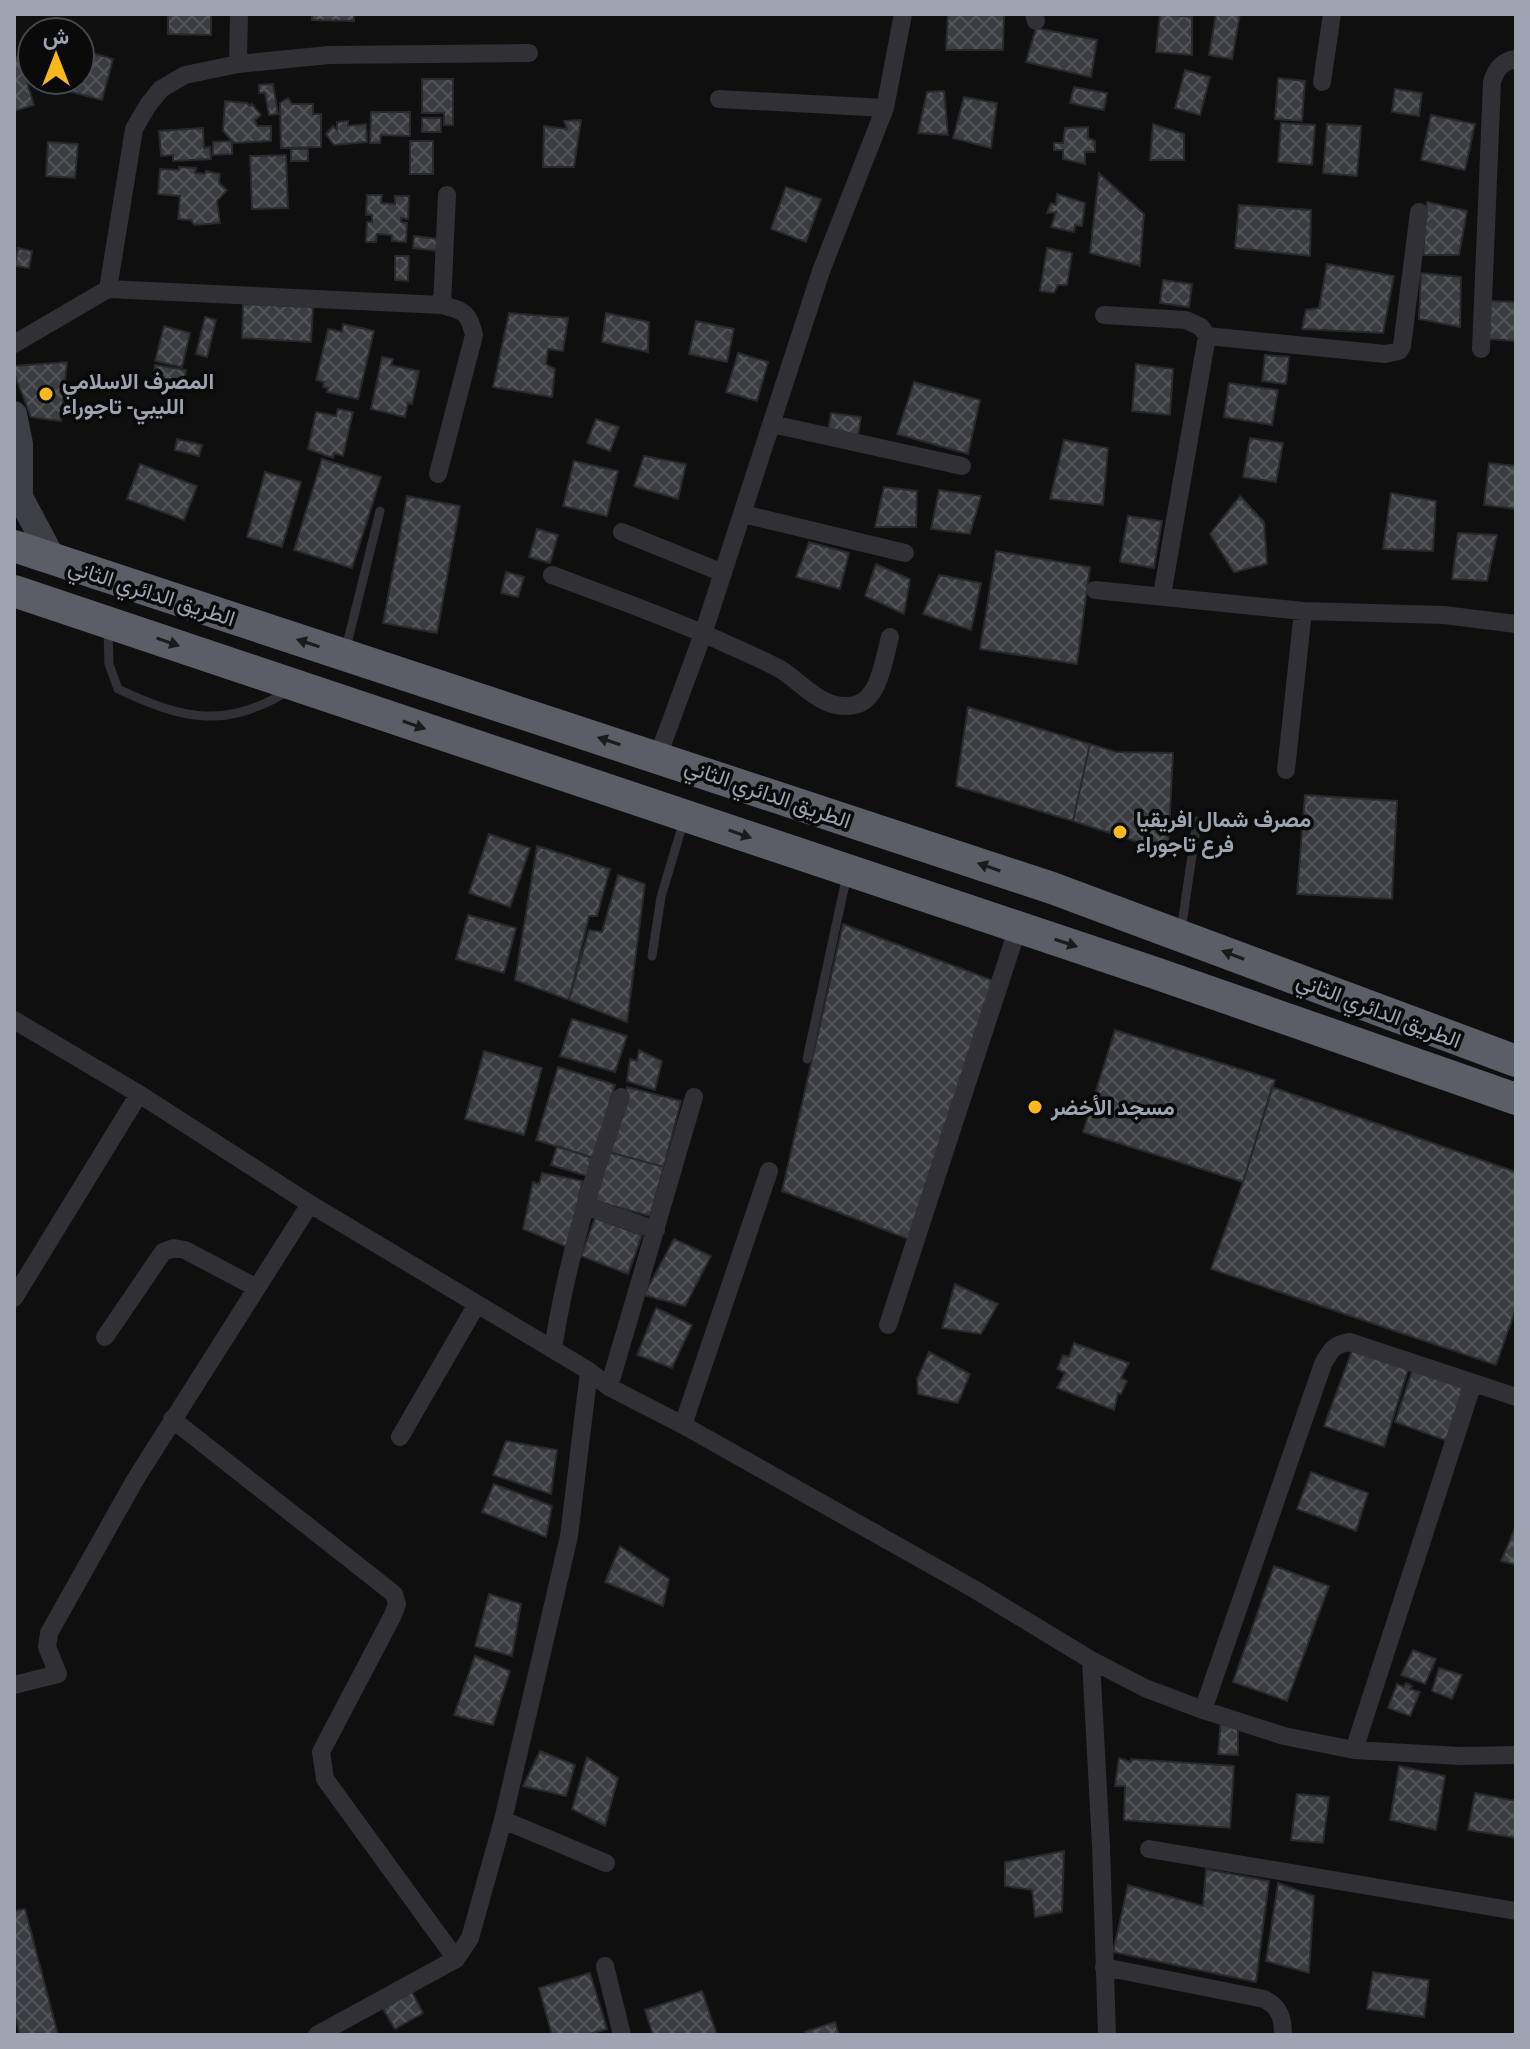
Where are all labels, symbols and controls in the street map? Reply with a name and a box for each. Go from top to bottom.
north arrow [16,16,96,96]
text: ش [43,21,69,51]
place label: المصرف الاسلامي الليبي- تاجوراء [62,366,214,425]
marker: المصرف الاسلامي الليبي- تاجوراء [37,385,55,403]
street label: الطريق الدائري الثاني [63,551,239,637]
one-way arrow [156,637,180,649]
one-way arrow [296,637,320,649]
one-way arrow [402,719,426,731]
one-way arrow [597,734,621,746]
street label: الطريق الدائري الثاني [680,751,855,839]
place label: مصرف شمال افريقيا فرع تاجوراء [1136,804,1311,859]
marker: مصرف شمال افريقيا فرع تاجوراء [1111,823,1129,841]
one-way arrow [729,828,753,840]
one-way arrow [976,861,1000,873]
one-way arrow [1055,938,1079,950]
one-way arrow [1221,948,1245,961]
street label: الطريق الدائري الثاني [1291,965,1466,1059]
place label: مسجد الأخضر [1050,1092,1175,1122]
marker: مسجد الأخضر [1026,1098,1044,1116]

